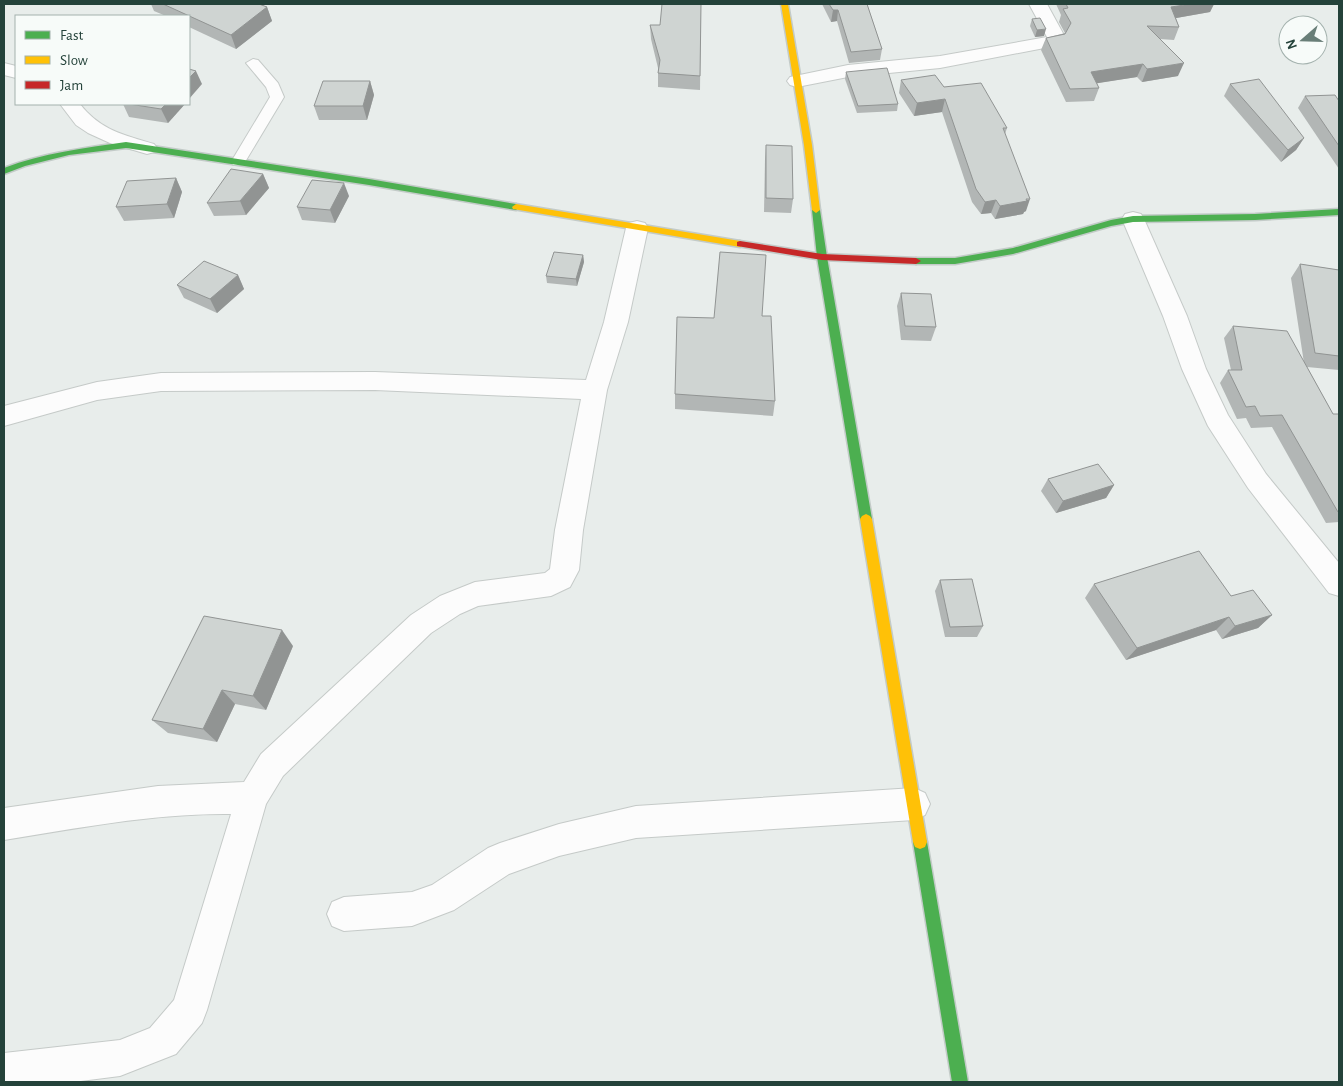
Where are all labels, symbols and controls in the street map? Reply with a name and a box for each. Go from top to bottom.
legend [15,15,190,105]
north arrow [1278,15,1328,65]
text: Fast [60,28,84,43]
text: N [1283,37,1300,51]
text: Slow [60,53,88,68]
text: Jam [60,78,83,93]

